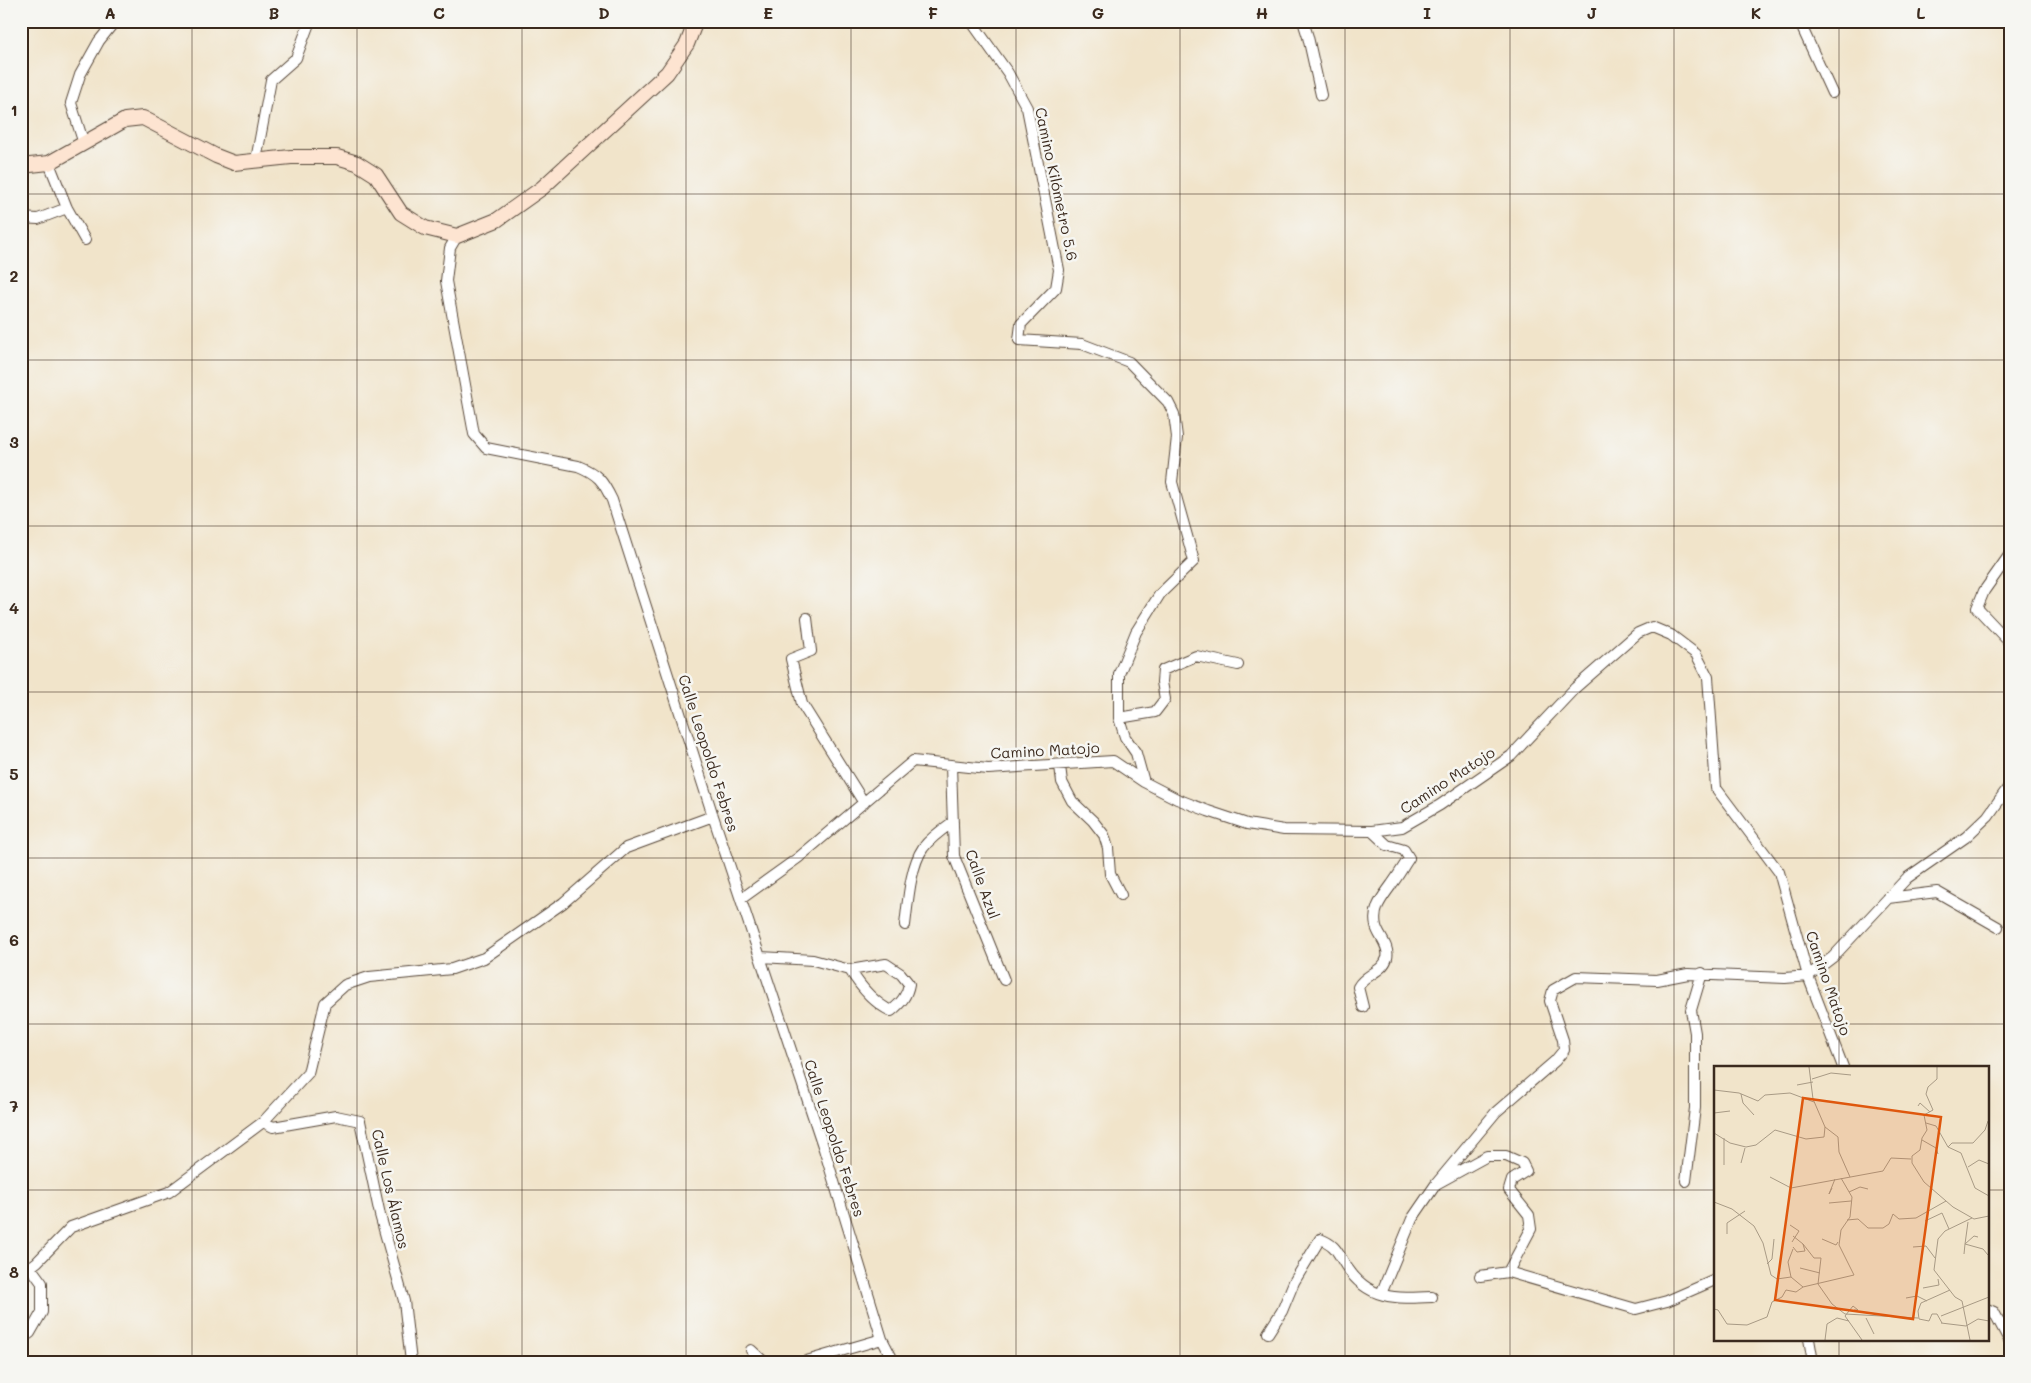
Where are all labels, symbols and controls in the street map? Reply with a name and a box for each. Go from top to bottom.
text: A [104,2,116,23]
text: B [269,2,279,23]
text: C [433,2,445,23]
text: D [598,2,610,23]
text: E [763,2,773,23]
text: F [928,2,938,23]
text: G [1092,2,1104,23]
text: H [1256,2,1268,23]
text: I [1423,2,1431,23]
text: J [1587,2,1597,23]
text: K [1751,2,1761,23]
text: L [1916,2,1926,23]
text: 1 [10,99,18,120]
street label: Camino Kilómetro 5.6 [1031,105,1083,263]
text: 2 [10,265,19,286]
text: 3 [9,431,19,452]
text: 4 [9,597,19,618]
street label: Calle Leopoldo Febres [674,672,744,834]
street label: Camino Matojo [990,737,1100,763]
street label: Camino Matojo [1396,742,1498,818]
text: 5 [9,763,19,784]
street label: Calle Azul [961,847,1005,921]
street label: Camino Matojo [1802,928,1856,1038]
text: 6 [9,929,19,950]
street label: Calle Leopoldo Febres [800,1057,870,1219]
inset map [1714,1066,1988,1340]
text: 7 [10,1095,19,1116]
street label: Calle Los Álamos [368,1127,414,1251]
text: 8 [9,1261,19,1282]

